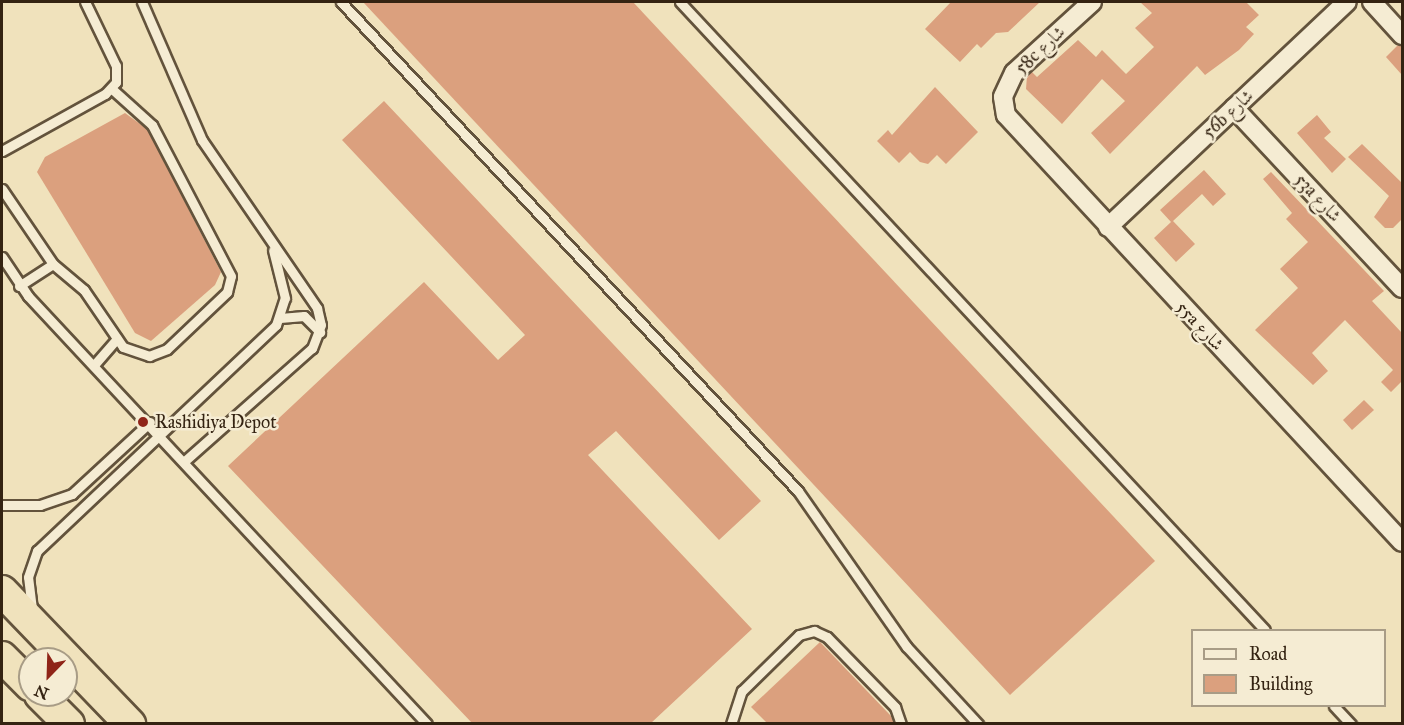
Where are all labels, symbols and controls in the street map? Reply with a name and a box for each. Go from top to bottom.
street label: 58c شارع [1010,21,1070,79]
street label: 56b شارع [1198,85,1258,143]
street label: 53a شارع [1290,169,1346,227]
street label: 55a شارع [1172,297,1228,355]
place label: Rashidiya Depot [155,411,277,433]
marker: Rashidiya Depot [136,415,150,429]
legend [1191,629,1386,707]
text: Road [1249,643,1287,665]
north arrow [18,647,78,707]
text: Building [1249,673,1312,695]
text: N [32,681,52,704]

